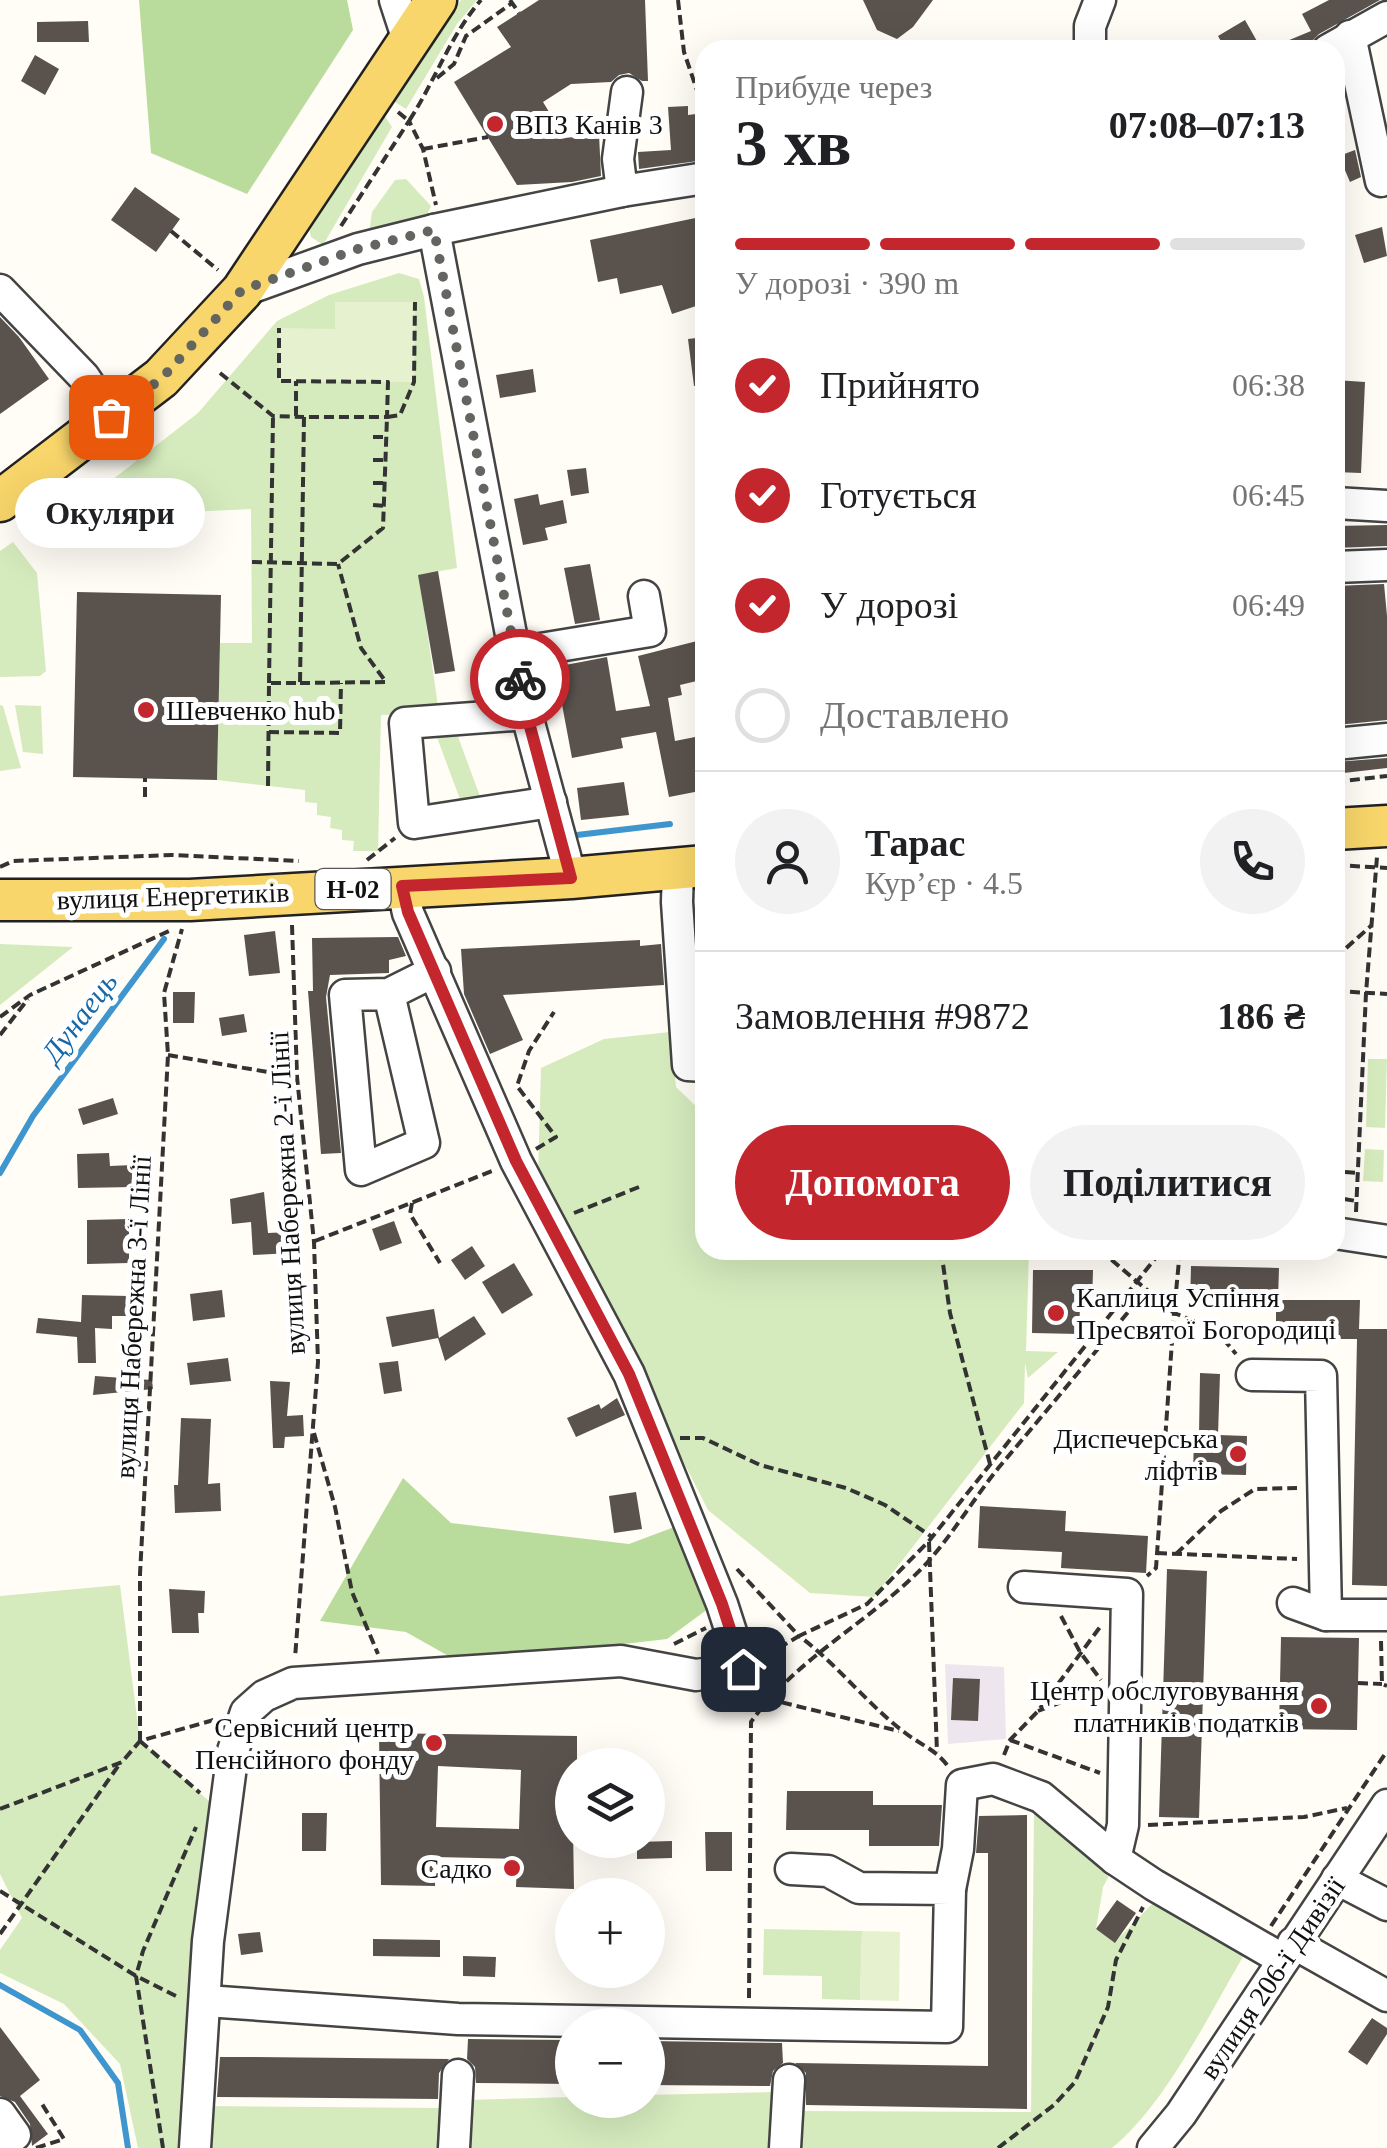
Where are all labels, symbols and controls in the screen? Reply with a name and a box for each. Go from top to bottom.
text: Прибуде через [735,69,932,105]
text: 07:08–07:13 [1109,104,1305,146]
text: 3 хв [735,107,851,179]
place label: ВПЗ Канів 3 [515,109,663,140]
marker: ВПЗ Канів 3 [484,113,506,135]
text: У дорозі · 390 m [735,265,959,301]
icon: check [735,358,790,413]
text: Прийнято [820,364,980,406]
text: 06:38 [1232,367,1305,403]
pin [69,375,154,460]
icon: bag [84,390,139,445]
icon: check [735,468,790,523]
text: Готується [820,474,977,516]
callout: Окуляри [16,477,206,547]
text: 06:45 [1232,477,1305,513]
text: Окуляри [45,495,175,531]
icon: check [735,578,790,633]
text: У дорозі [820,584,958,626]
text: 06:49 [1232,587,1305,623]
courier [470,629,570,729]
icon: bike [493,652,548,707]
text: Доставлено [820,694,1009,736]
place label: Шевченко hub [166,695,336,726]
marker: Шевченко hub [135,699,157,721]
button: person [735,809,840,914]
button: phone [1200,809,1305,914]
text: Тарас [865,822,965,864]
text: Кур’єр · 4.5 [865,865,1023,901]
road number: Н-02 [316,869,390,909]
street label: вулиця Енергетиків [56,876,290,916]
water label: Дунаець [33,965,124,1071]
text: Замовлення #9872 [735,995,1030,1037]
text: 186 ₴ [1217,995,1305,1037]
street label: вулиця Набережна 2-ї Лінії [263,1030,311,1355]
button: Допомога [735,1125,1010,1240]
button: Поділитися [1030,1125,1305,1240]
street label: вулиця Набережна 3-ї Лінії [109,1154,157,1479]
place label: Каплиця Успіння Пресвятої Богородиці [1076,1282,1336,1345]
marker: Каплиця Успіння Пресвятої Богородиці [1045,1302,1067,1324]
place label: Диспечерська ліфтів [1053,1423,1219,1486]
marker: Диспечерська ліфтів [1227,1443,1249,1465]
pin [701,1627,786,1712]
icon: home [716,1642,771,1697]
place label: Центр обслуговування платників податків [1030,1675,1299,1738]
marker: Центр обслуговування платників податків [1308,1695,1330,1717]
place label: Сервісний центр Пенсійного фонду [195,1712,414,1775]
marker: Сервісний центр Пенсійного фонду [423,1732,445,1754]
map controls [555,1748,665,2118]
button: layers [555,1748,665,1858]
place label: Садко [420,1853,492,1884]
marker: Садко [501,1857,523,1879]
street label: вулиця 206-ї Дивізії [1193,1871,1351,2085]
button: + [555,1878,665,1988]
button: − [555,2008,665,2118]

